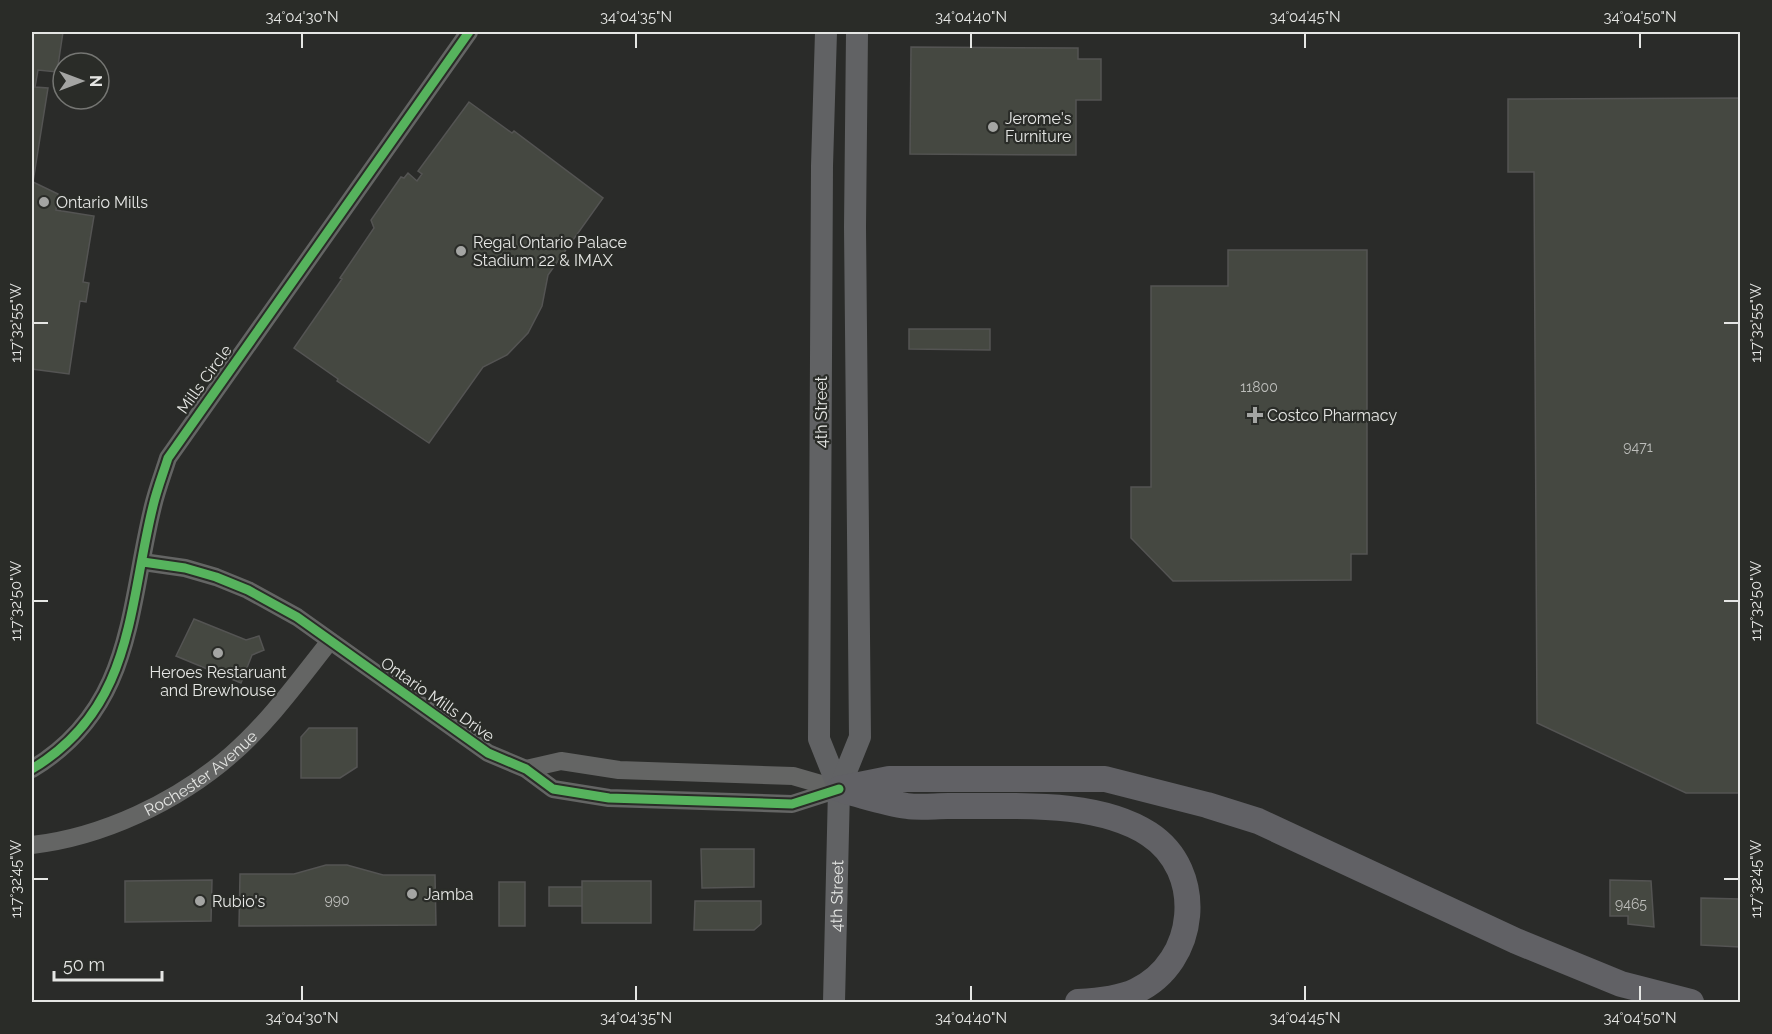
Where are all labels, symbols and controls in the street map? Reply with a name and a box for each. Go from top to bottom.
text: 34°04'30"N [266,8,339,26]
text: 34°04'35"N [600,8,672,26]
text: 34°04'40"N [935,8,1007,26]
text: 34°04'45"N [1269,8,1341,26]
text: 34°04'50"N [1604,8,1676,26]
north arrow [51,51,111,111]
text: N [86,75,105,87]
place label: Jerome's Furniture [1005,109,1072,146]
marker: Jerome's Furniture [986,120,1000,134]
place label: Ontario Mills [56,193,148,212]
marker: Ontario Mills [37,195,51,209]
place label: Regal Ontario Palace Stadium 22 & IMAX [473,233,627,270]
marker: Regal Ontario Palace Stadium 22 & IMAX [454,244,468,258]
text: 117°32'55"W [7,283,25,363]
text: 117°32'55"W [1747,283,1765,363]
street label: Mills Circle [173,341,236,417]
street label: 4th Street [812,375,831,448]
house number: 11800 [1240,379,1278,395]
place label: Costco Pharmacy [1267,406,1397,425]
marker: Costco Pharmacy [1248,408,1262,422]
house number: 9471 [1623,439,1653,455]
text: 117°32'50"W [7,561,25,641]
text: 117°32'50"W [1747,561,1765,641]
marker: Heroes Restaruant and Brewhouse [211,646,225,660]
street label: Ontario Mills Drive [377,653,498,746]
place label: Heroes Restaruant and Brewhouse [150,663,287,700]
street label: Rochester Avenue [141,727,261,820]
text: 117°32'45"W [7,839,25,918]
text: 117°32'45"W [1747,839,1765,918]
street label: 4th Street [827,859,847,932]
place label: Jamba [424,885,474,904]
marker: Jamba [405,887,419,901]
place label: Rubio's [212,892,265,911]
house number: 990 [325,892,349,908]
marker: Rubio's [193,894,207,908]
house number: 9465 [1615,896,1647,912]
scale bar [54,944,162,982]
text: 50 m [63,954,105,975]
text: 34°04'30"N [266,1009,339,1027]
text: 34°04'35"N [600,1009,672,1027]
text: 34°04'40"N [935,1009,1007,1027]
text: 34°04'45"N [1269,1009,1341,1027]
text: 34°04'50"N [1604,1009,1676,1027]

